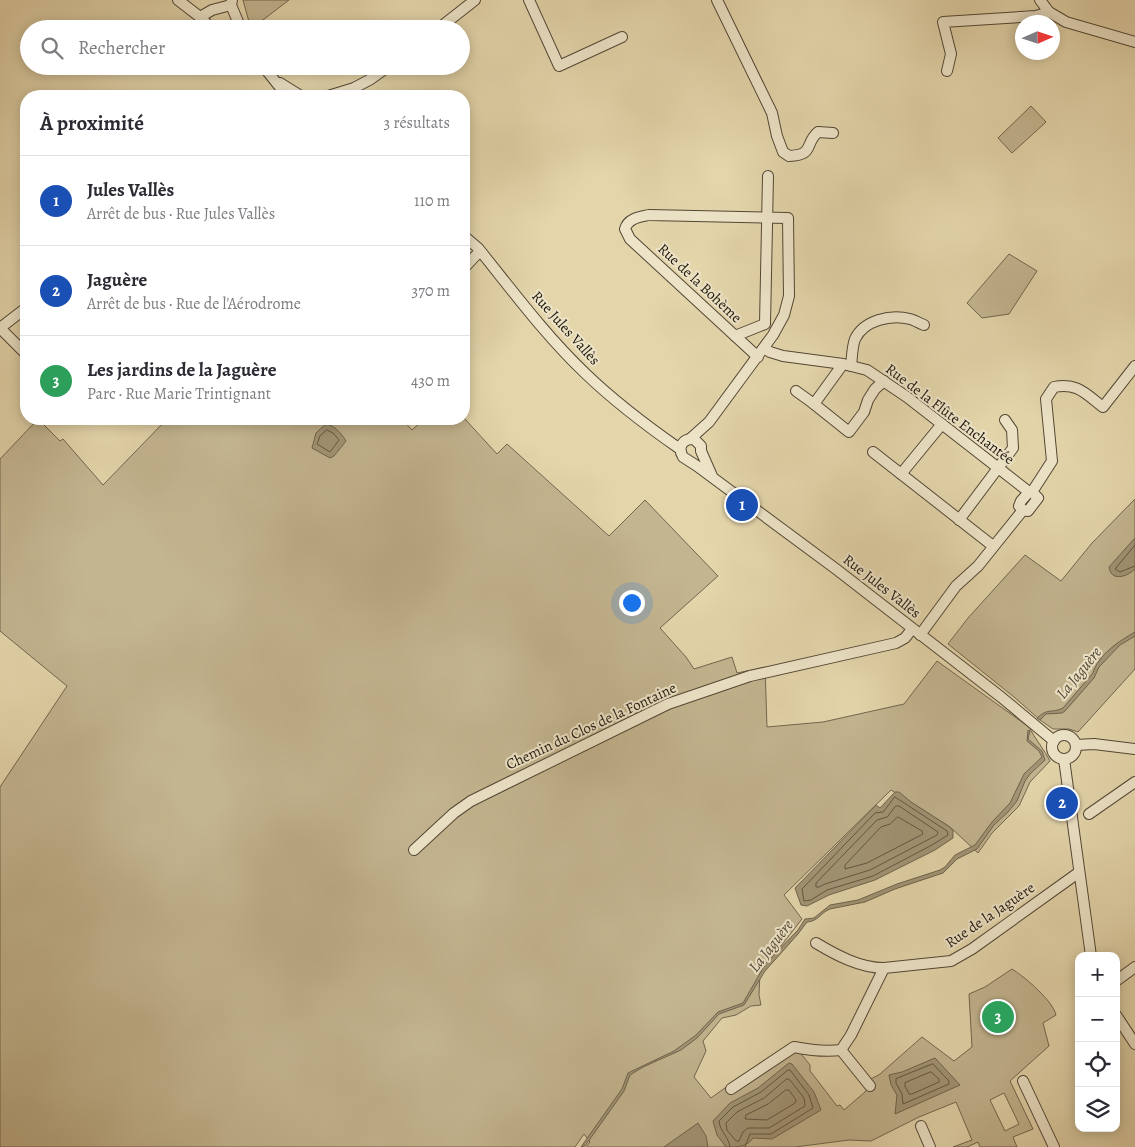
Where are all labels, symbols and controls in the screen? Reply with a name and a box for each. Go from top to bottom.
north arrow [1015,15,1060,60]
search box [20,20,470,75]
icon: search [38,34,66,62]
text: Rechercher [78,35,165,61]
text: À proximité [40,109,144,137]
text: 3 résultats [384,112,450,134]
text: Jules Vallès [87,177,174,203]
text: 1 [53,190,59,212]
text: 110 m [414,190,450,212]
text: Arrêt de bus · Rue Jules Vallès [87,203,275,225]
street label: Rue de la Bohème [654,239,747,327]
text: Jaguère [87,267,147,293]
text: 2 [52,280,60,302]
text: 370 m [412,280,450,302]
street label: Rue Jules Vallès [527,287,605,369]
text: Arrêt de bus · Rue de l'Aérodrome [87,293,301,315]
text: Les jardins de la Jaguère [87,357,276,383]
street label: Rue de la Flûte Enchantée [881,359,1019,469]
text: 3 [53,370,59,392]
text: 430 m [411,370,450,392]
text: Parc · Rue Marie Trintignant [87,383,271,405]
pin: 1 [726,486,758,524]
street label: Rue Jules Vallès [839,549,925,623]
your location [619,590,645,616]
water label: La Jaguère [1051,642,1107,704]
street label: Chemin du Clos de la Fontaine [503,678,680,774]
pin: 2 [1046,784,1078,822]
street label: Rue de la Jaguère [941,877,1039,952]
water label: La Jaguère [743,915,799,977]
map controls [1075,952,1120,1132]
button: + [1075,952,1120,997]
button: − [1075,997,1120,1042]
pin: 3 [982,998,1014,1036]
button: locate [1075,1042,1120,1087]
button: layers [1075,1087,1120,1132]

